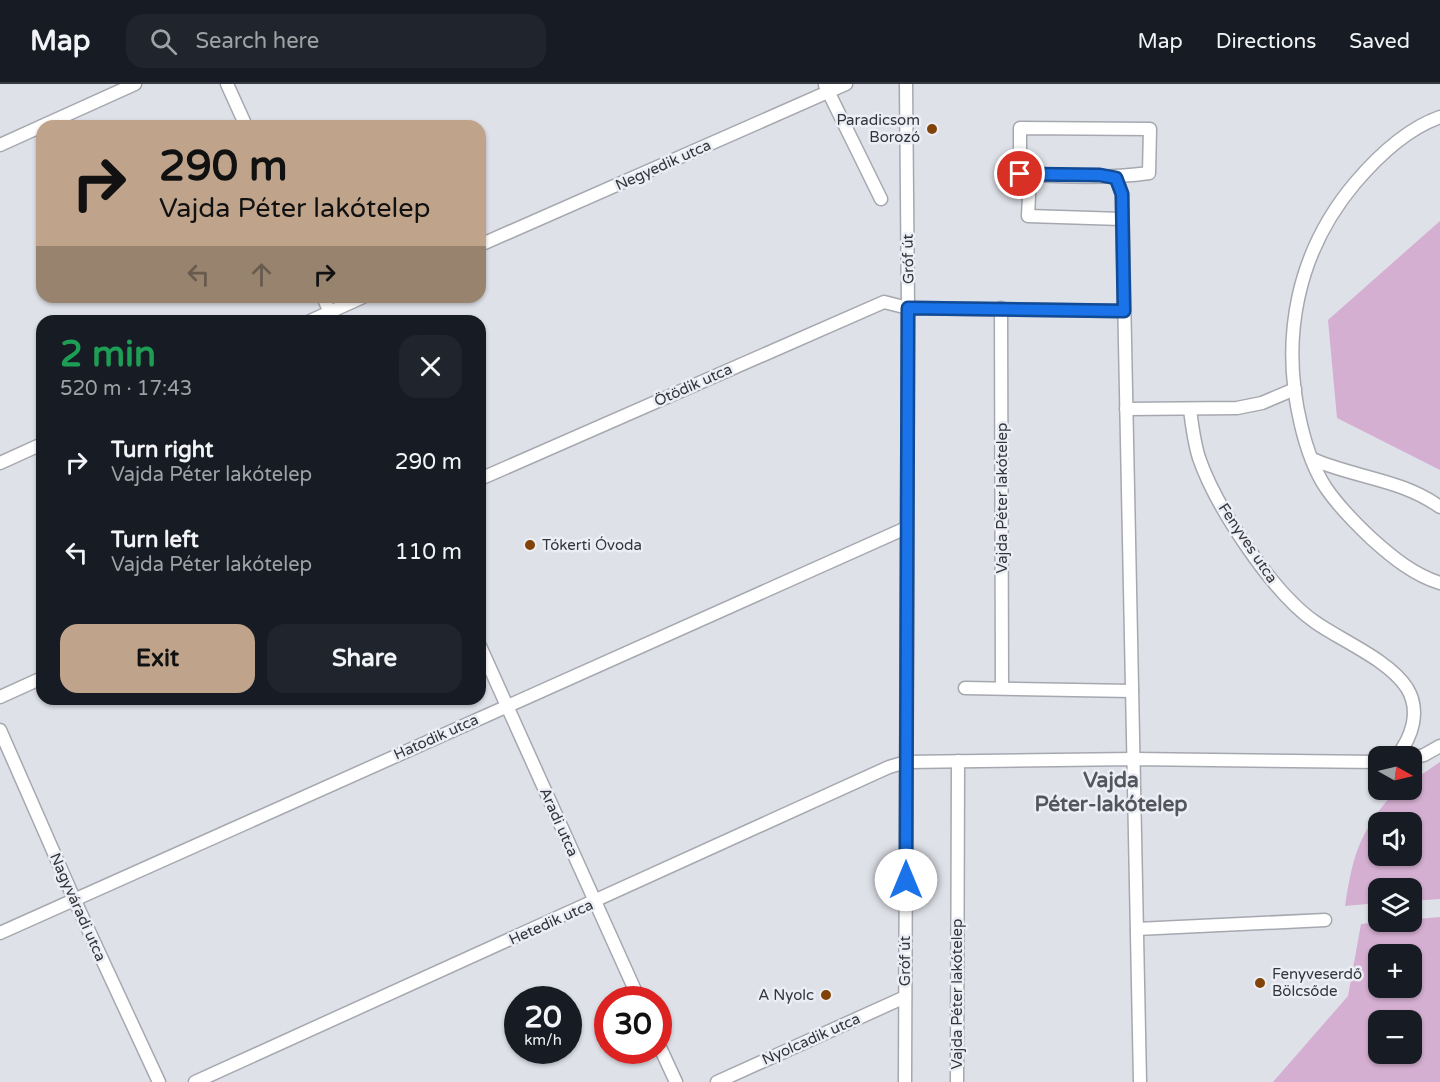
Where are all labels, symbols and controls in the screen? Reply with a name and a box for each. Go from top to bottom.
search box [126,14,546,68]
text: Map [30,24,90,58]
icon: search [147,25,180,58]
text: Search here [195,28,319,54]
text: Map [1137,29,1183,54]
text: Directions [1216,29,1316,54]
text: Saved [1349,29,1410,54]
place label: Paradicsom Borozó [836,111,920,146]
marker: Paradicsom Borozó [925,122,939,136]
street label: Negyedik utca [612,136,714,194]
text: 290 m [159,141,288,192]
icon: right [60,144,138,222]
pin [994,148,1045,199]
icon: arrive [1003,157,1036,190]
text: Vajda Péter lakótelep [159,192,430,225]
street label: Gróf út [899,233,917,284]
icon: left [182,258,215,291]
icon: ahead [245,258,278,291]
icon: right [308,258,341,291]
text: 2 min [60,333,156,376]
button: close [399,335,462,398]
street label: Ötödik utca [651,360,735,410]
text: 520 m · 17:43 [60,377,192,401]
street label: Vajda Péter lakótelep [993,423,1011,573]
text: Turn right [111,437,213,463]
icon: right [60,446,93,479]
text: 290 m [395,449,462,475]
text: Vajda Péter lakótelep [111,463,312,487]
street label: Fenyves utca [1215,500,1281,586]
text: Turn left [111,527,199,553]
icon: left [60,536,93,569]
place label: Tókerti Óvoda [542,536,642,554]
marker: Tókerti Óvoda [523,538,537,552]
text: 110 m [395,539,462,565]
text: Vajda Péter lakótelep [111,553,312,577]
button: Exit [60,624,255,693]
button: Share [267,624,462,693]
street label: Hatodik utca [391,710,481,764]
north arrow [1368,746,1422,800]
map controls [1368,746,1422,1064]
district label: Vajda Péter-lakótelep [1034,768,1188,817]
street label: Aradi utca [536,785,582,859]
button: sound [1368,812,1422,866]
position arrow [874,848,938,912]
street label: Nagyváradi utca [46,850,110,964]
button: layers [1368,878,1422,932]
street label: Hetedik utca [506,895,596,949]
street label: Vajda Péter lakótelep [948,919,966,1069]
street label: Gróf út [896,936,914,986]
button: + [1368,944,1422,998]
place label: Fenyveserdő Bölcsőde [1272,965,1362,1000]
marker: Fenyveserdő Bölcsőde [1253,976,1267,990]
speed limit sign: 30 [594,986,672,1064]
place label: A Nyolc [758,986,814,1004]
marker: A Nyolc [819,988,833,1002]
text: 20 [524,999,562,1036]
street label: Nyolcadik utca [759,1009,863,1069]
button: − [1368,1010,1422,1064]
text: km/h [524,1031,562,1049]

